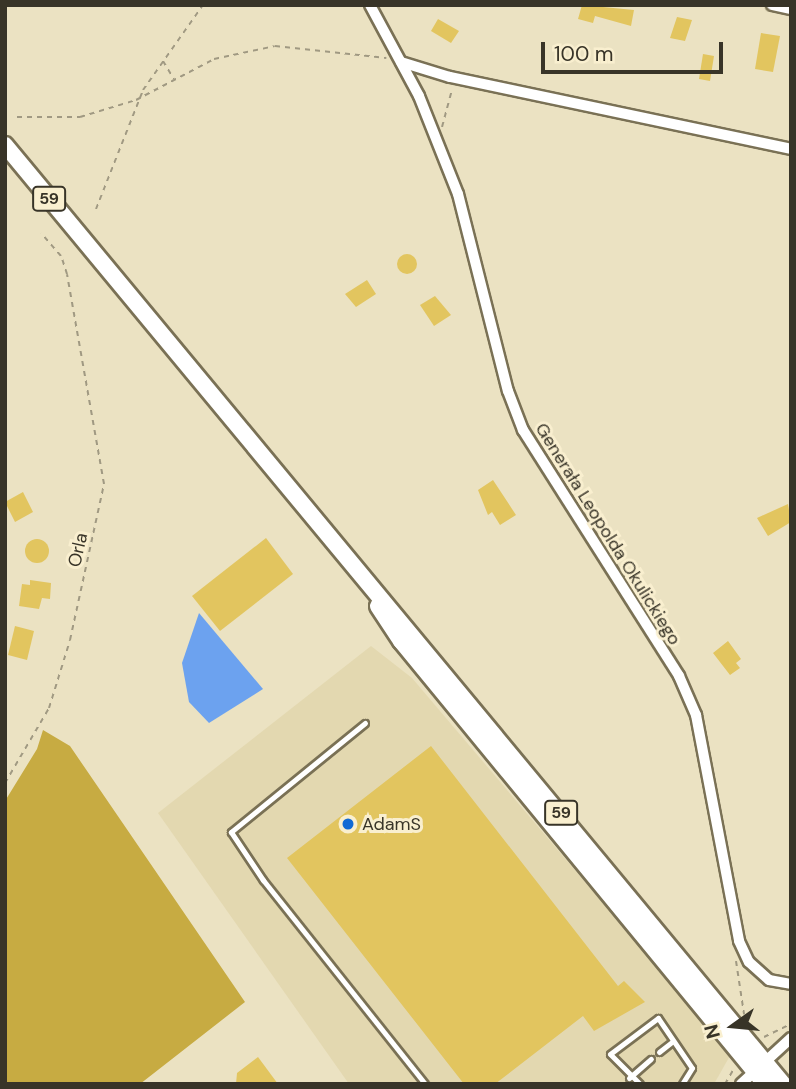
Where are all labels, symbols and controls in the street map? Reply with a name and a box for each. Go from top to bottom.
scale bar [544,28,726,72]
text: 100 m [554,40,614,68]
road number: 59 [32,186,66,211]
street label: Generała Leopolda Okulickiego [531,419,685,649]
street label: Orla [64,531,92,569]
road number: 59 [544,800,578,826]
place label: AdamS [362,813,421,835]
marker: AdamS [340,816,356,832]
north arrow [698,991,768,1061]
text: N [698,1022,726,1042]

